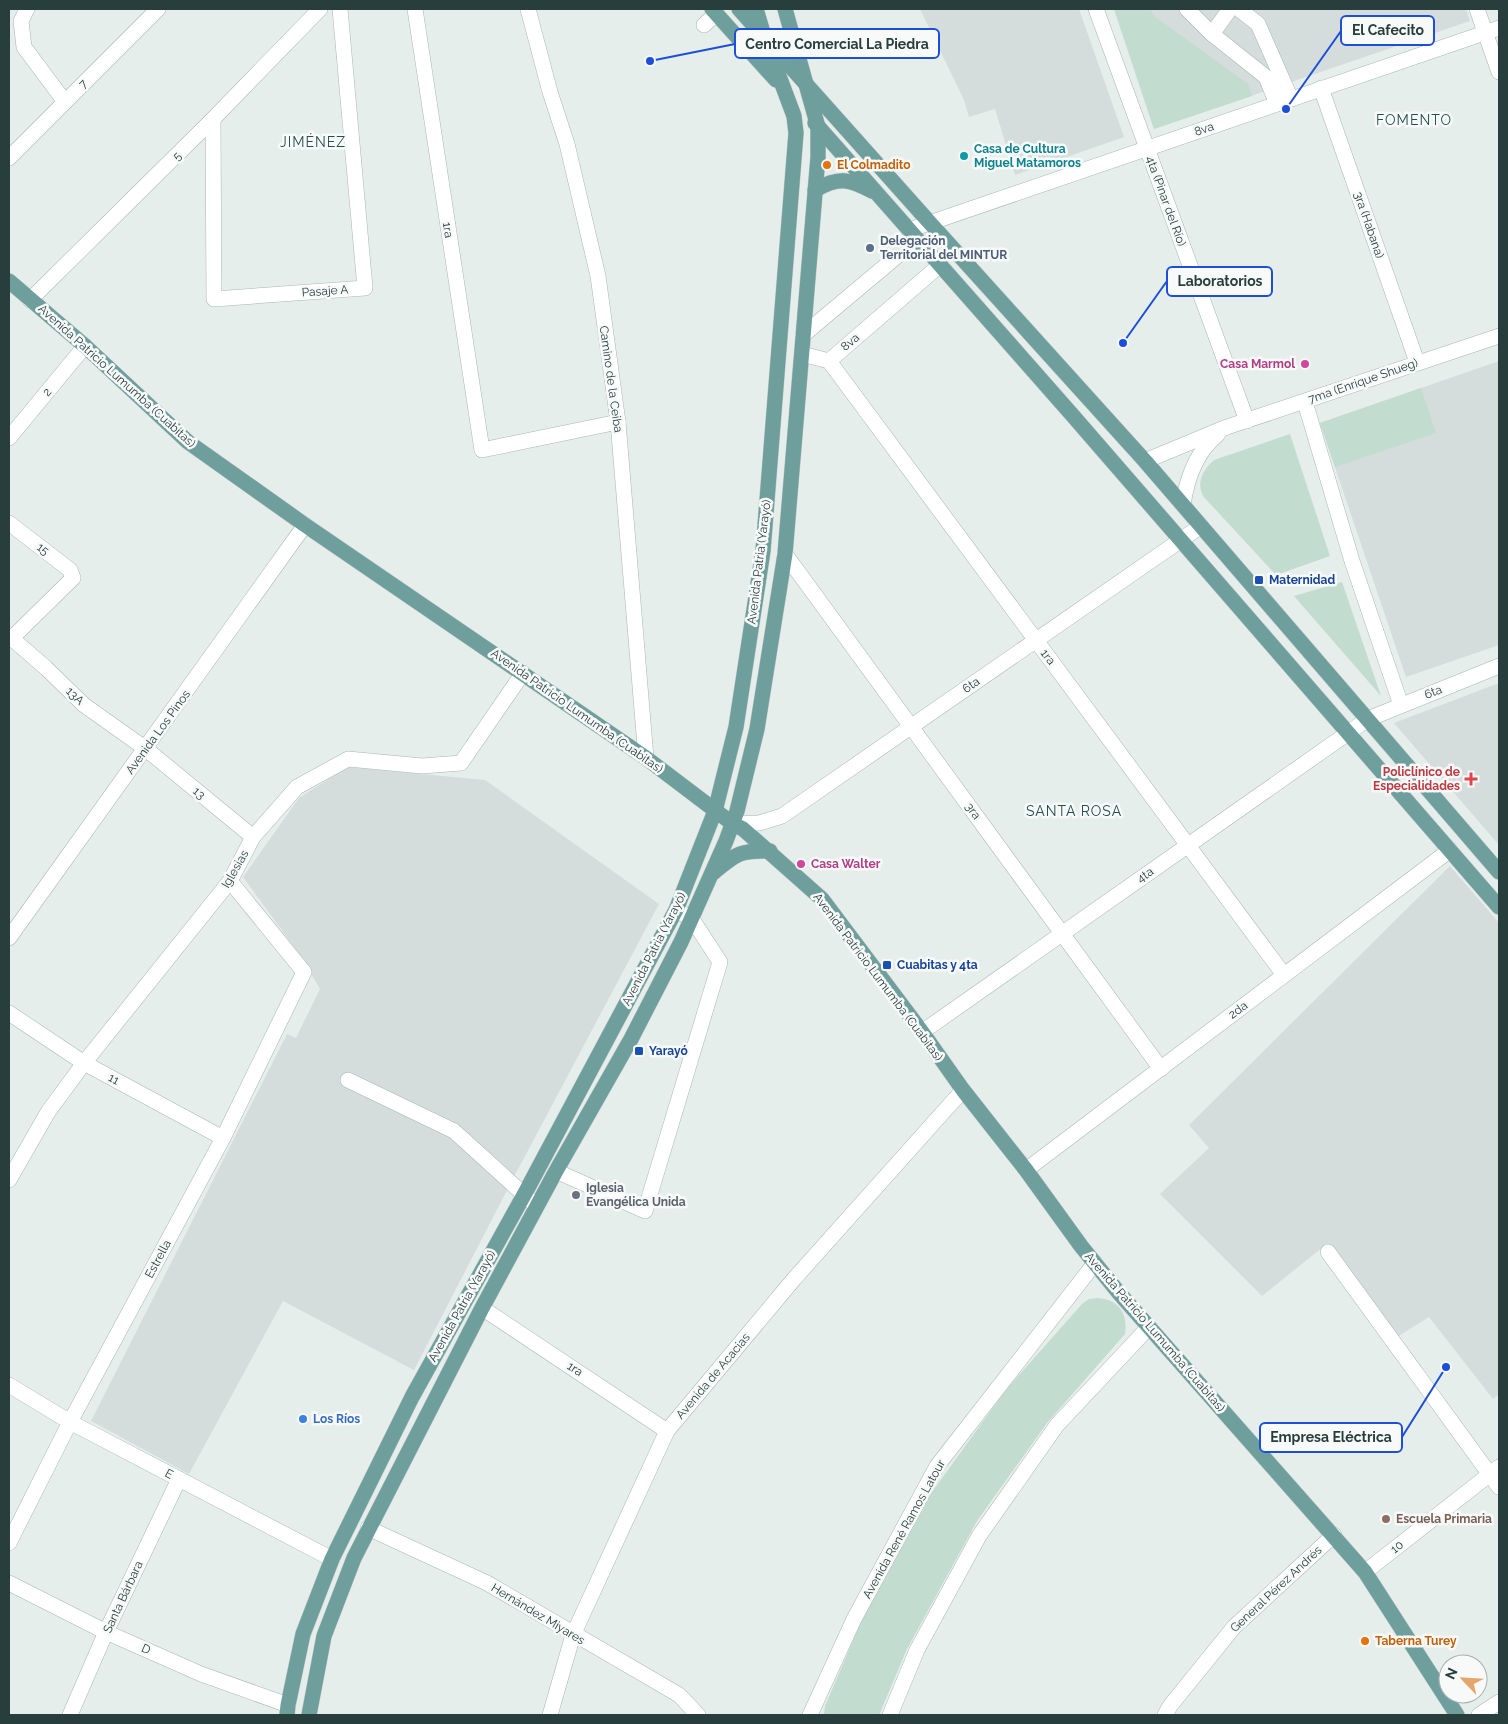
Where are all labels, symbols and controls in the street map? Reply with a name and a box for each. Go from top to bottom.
callout: El Cafecito [1341,16,1434,45]
text: El Cafecito [1352,22,1425,38]
callout: Centro Comercial La Piedra [735,29,939,58]
text: Centro Comercial La Piedra [745,36,929,52]
street label: 7 [76,76,91,91]
district label: FOMENTO [1376,112,1452,128]
street label: 8va [1192,119,1216,139]
district label: JIMÉNEZ [280,133,346,150]
place label: Casa de Cultura Miguel Matamoros [974,142,1081,170]
street label: 5 [170,148,185,163]
marker: Casa de Cultura Miguel Matamoros [958,150,970,162]
street label: 4ta (Pinar del Río) [1143,154,1189,248]
place label: El Colmadito [837,158,911,172]
marker: El Colmadito [821,159,833,171]
street label: 3ra (Habana) [1351,190,1387,260]
street label: 1ra [440,221,456,239]
place label: Delegación Territorial del MINTUR [880,234,1007,262]
marker: Delegación Territorial del MINTUR [864,242,876,254]
callout: Laboratorios [1167,267,1272,296]
text: Laboratorios [1177,273,1263,289]
street label: Pasaje A [301,282,349,300]
street label: Avenida Patricio Lumumba (Cuabitas) [36,302,198,450]
street label: Camino de la Ceiba [597,325,625,433]
street label: 8va [838,330,862,354]
street label: 7ma (Enrique Shueg) [1306,356,1420,406]
place label: Casa Marmol [1220,357,1295,371]
marker: Casa Marmol [1299,358,1311,370]
street label: 2 [40,385,54,399]
street label: Avenida Patria (Yarayó) [744,499,774,625]
street label: 15 [34,540,52,558]
place label: Maternidad [1269,573,1335,587]
marker: Maternidad [1253,574,1265,586]
street label: Avenida Patricio Lumumba (Cuabitas) [488,646,666,776]
street label: 1ra [1038,646,1058,668]
street label: 6ta [960,674,982,696]
street label: 6ta [1422,682,1444,702]
street label: 13A [63,684,87,708]
street label: Avenida Los Pinos [123,687,193,777]
place label: Policlínico de Especialidades [1373,765,1460,793]
marker: Policlínico de Especialidades [1464,772,1478,786]
street label: 13 [190,784,208,802]
street label: 3ra [962,800,984,822]
district label: SANTA ROSA [1026,803,1122,819]
street label: Iglesias [219,847,252,890]
place label: Casa Walter [811,857,881,871]
marker: Casa Walter [795,858,807,870]
street label: 4ta [1134,864,1156,886]
street label: Avenida Patria (Yarayó) [619,890,689,1008]
street label: Avenida Patricio Lumumba (Cuabitas) [810,890,946,1064]
place label: Cuabitas y 4ta [897,958,978,972]
marker: Cuabitas y 4ta [881,959,893,971]
street label: 2da [1226,998,1250,1022]
place label: Yarayó [649,1044,688,1058]
marker: Yarayó [633,1045,645,1057]
street label: 11 [106,1070,122,1088]
place label: Iglesia Evangélica Unida [586,1181,686,1209]
marker: Iglesia Evangélica Unida [570,1189,582,1201]
street label: Estrella [142,1238,174,1280]
street label: Avenida Patria (Yarayó) [425,1248,499,1364]
street label: Avenida Patricio Lumumba (Cuabitas) [1082,1249,1228,1415]
street label: Avenida de Acacias [673,1330,753,1422]
street label: 1ra [565,1359,585,1379]
place label: Los Ríos [313,1412,360,1426]
marker: Los Ríos [297,1413,309,1425]
callout: Empresa Eléctrica [1260,1423,1402,1452]
text: Empresa Eléctrica [1270,1429,1392,1445]
street label: Avenida René Ramos Latour [860,1456,948,1601]
street label: E [162,1466,176,1482]
place label: Escuela Primaria [1396,1512,1492,1526]
marker: Escuela Primaria [1380,1513,1392,1525]
street label: 10 [1388,1538,1406,1556]
street label: General Pérez Andrés [1227,1543,1325,1635]
street label: Santa Bárbara [100,1559,146,1635]
street label: Hernández Miyares [489,1580,588,1648]
place label: Taberna Turey [1375,1634,1457,1648]
marker: Taberna Turey [1359,1635,1371,1647]
street label: D [139,1641,153,1657]
north arrow [1438,1654,1488,1704]
text: N [1442,1665,1461,1682]

